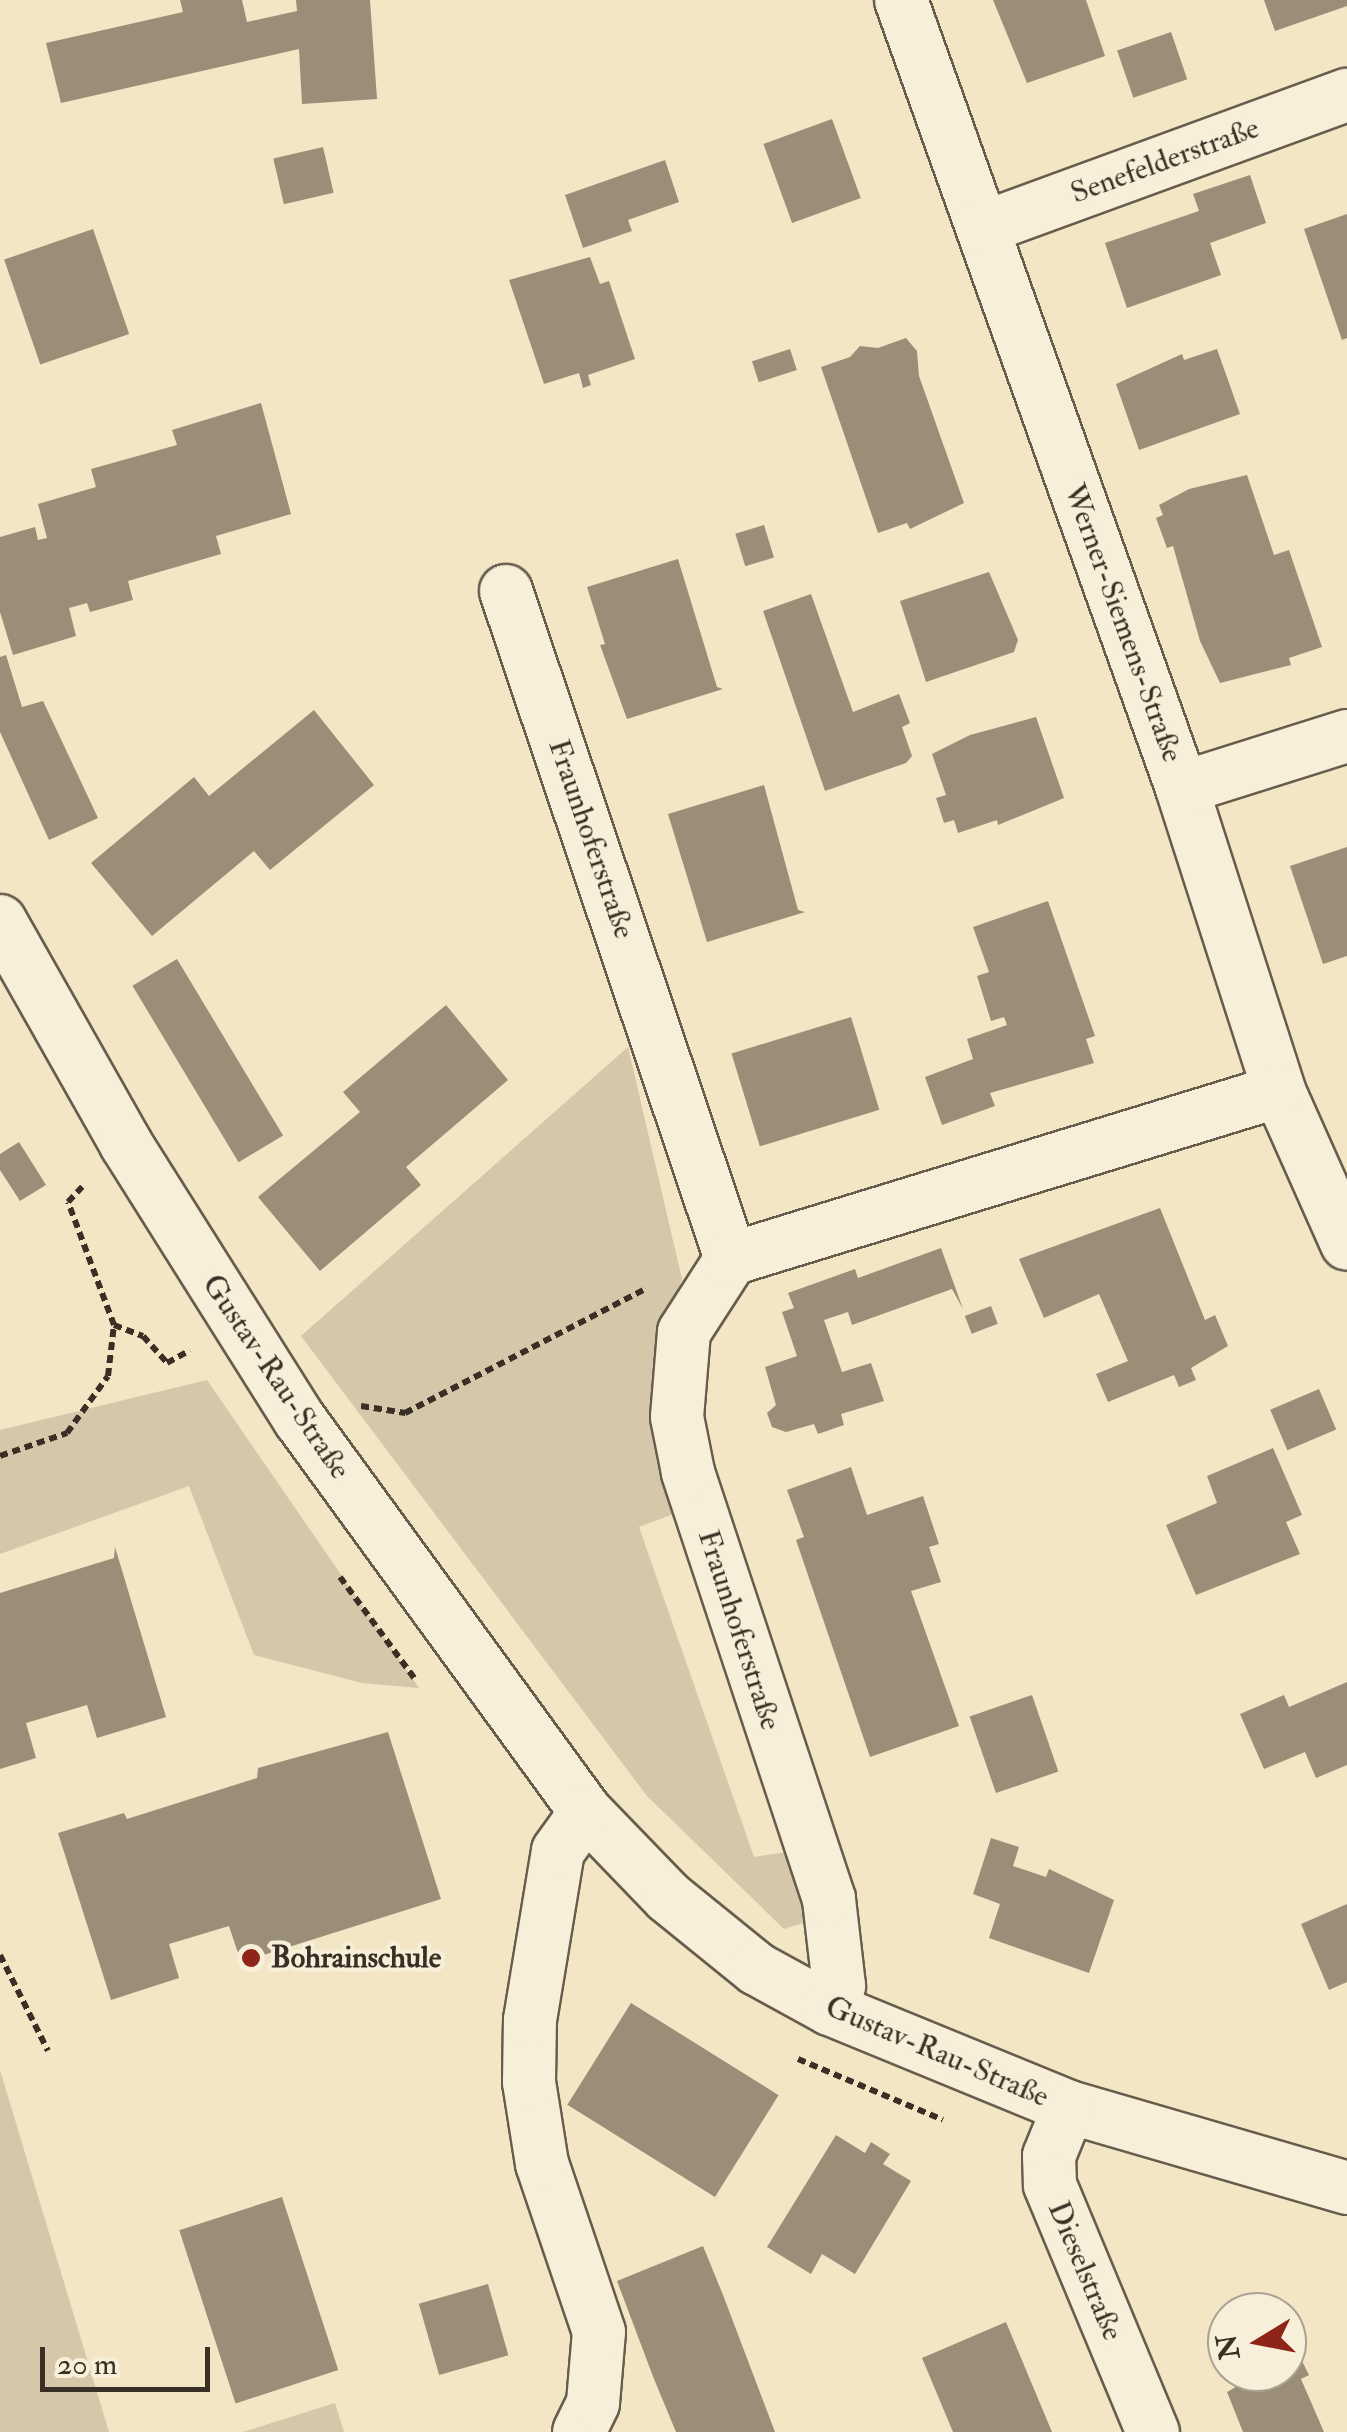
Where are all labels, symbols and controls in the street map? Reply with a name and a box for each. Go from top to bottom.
street label: Senefelderstraße [1066,110,1264,212]
street label: Werner-Siemens-Straße [1056,479,1190,767]
street label: Fraunhoferstraße [540,735,642,943]
street label: Gustav-Rau-Straße [194,1268,358,1486]
street label: Fraunhoferstraße [690,1525,788,1735]
place label: Bohrainschule [271,1940,441,1976]
marker: Bohrainschule [240,1947,262,1969]
street label: Gustav-Rau-Straße [820,1989,1054,2115]
street label: Dieselstraße [1040,2196,1130,2346]
north arrow [1207,2292,1307,2392]
scale bar [45,2327,215,2389]
text: N [1210,2332,1248,2362]
text: 20 m [57,2346,117,2383]

